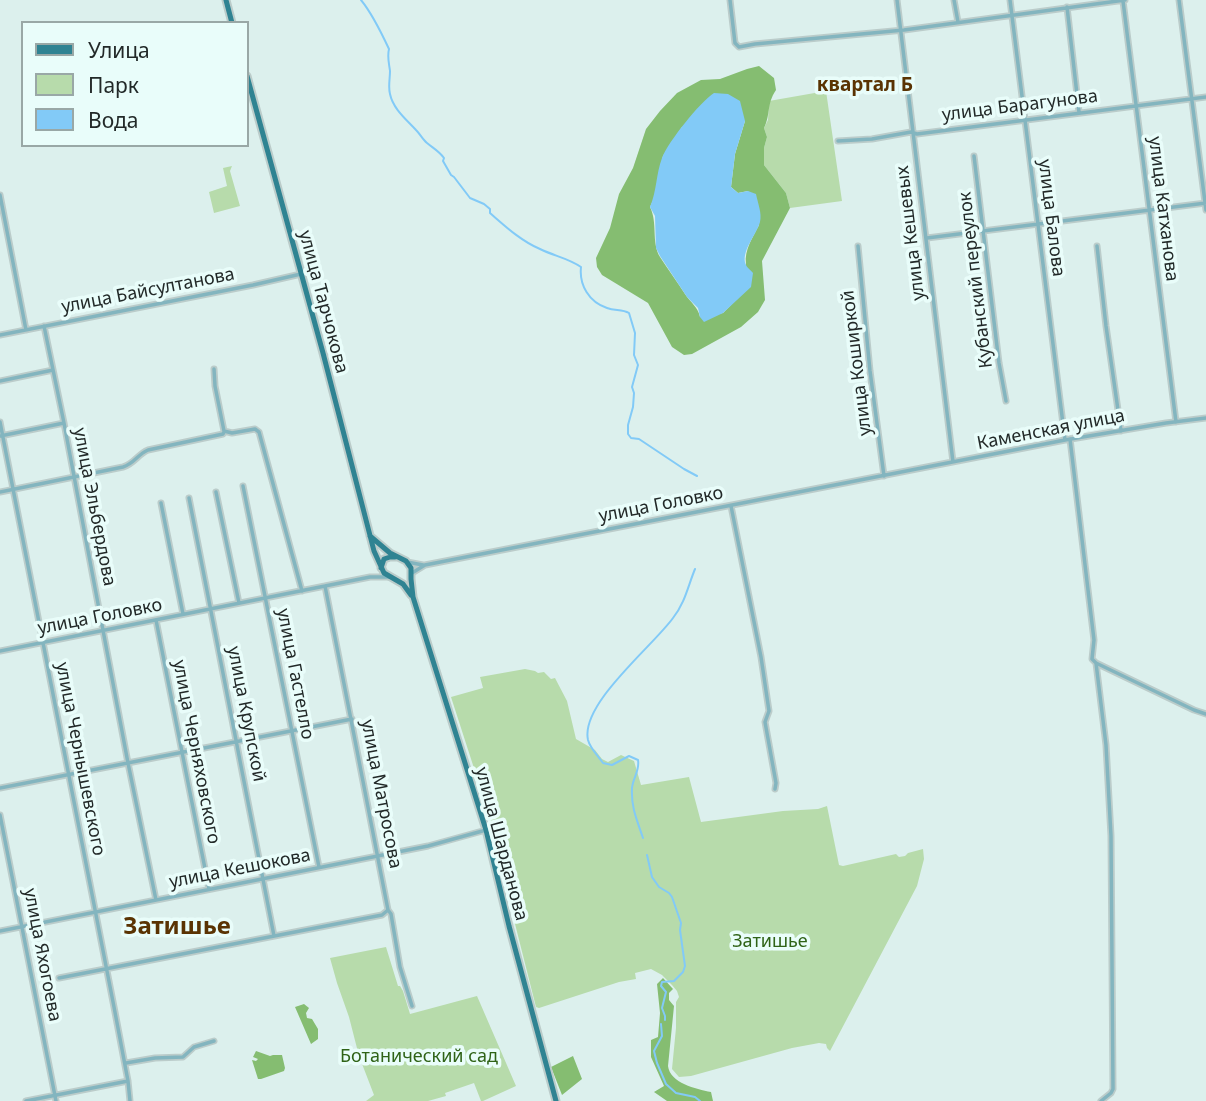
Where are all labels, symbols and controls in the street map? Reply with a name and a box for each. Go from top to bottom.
legend [21,21,248,147]
text: Улица [88,36,150,64]
text: Парк [88,71,139,99]
district label: квартал Б [817,75,913,97]
street label: улица Барагунова [941,86,1099,126]
text: Вода [88,106,138,134]
street label: улица Катханова [1143,135,1183,283]
street label: улица Балова [1033,158,1069,278]
street label: улица Кешевых [892,164,930,302]
street label: Кубанский переулок [954,190,998,370]
street label: улица Тарчокова [294,228,352,376]
street label: улица Байсултанова [60,264,236,318]
street label: улица Коширкой [837,289,877,437]
street label: Каменская улица [975,405,1127,455]
street label: улица Эльбердова [68,426,120,588]
street label: улица Головко [597,482,725,528]
street label: улица Головко [36,594,164,640]
street label: улица Гастелло [272,607,318,741]
street label: улица Крупской [222,645,270,783]
street label: улица Черняховского [168,658,224,846]
street label: улица Чернышевского [51,660,109,858]
street label: улица Матросова [356,718,406,870]
street label: улица Шарданова [470,765,532,923]
street label: улица Кешокова [168,845,312,893]
street label: улица Яхогоева [18,887,66,1023]
district label: Затишье [123,913,231,941]
park label: Затишье [732,931,808,953]
park label: Ботанический сад [340,1046,498,1068]

